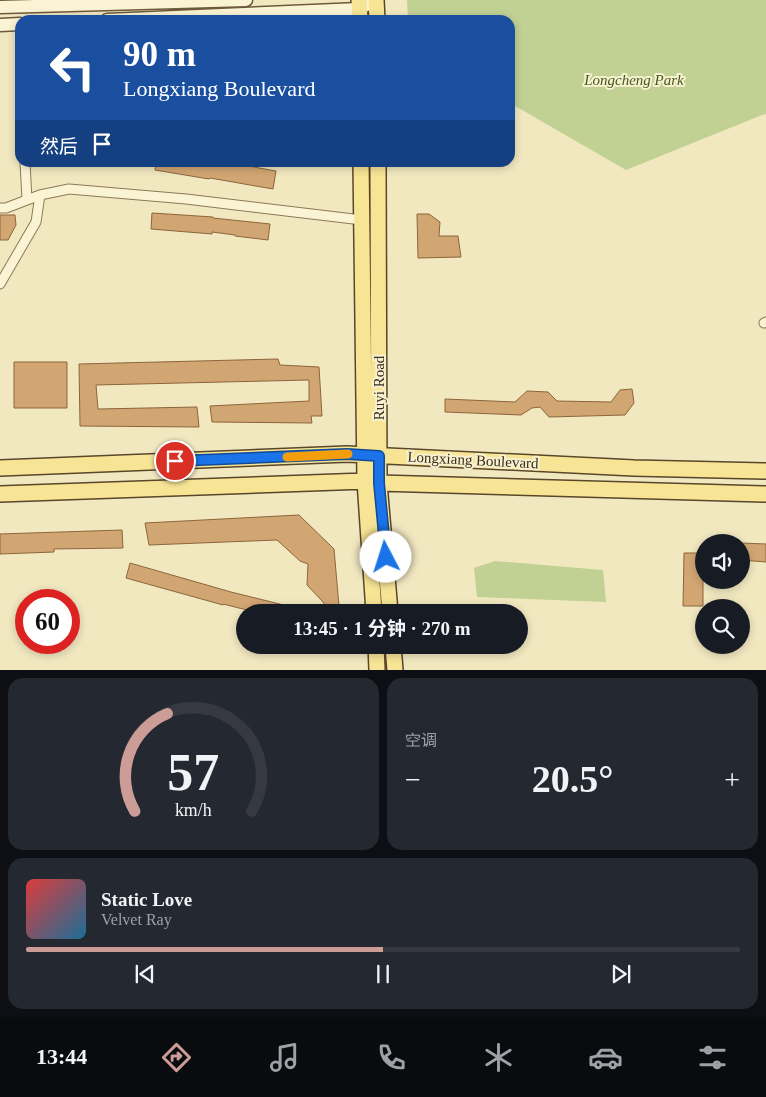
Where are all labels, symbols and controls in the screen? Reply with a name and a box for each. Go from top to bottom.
icon: left [40,35,105,100]
text: 90 m [123,35,196,74]
park label: Longcheng Park [583,72,684,88]
text: Longxiang Boulevard [123,76,315,101]
icon: arrive [88,130,116,158]
text: 然后 [40,136,78,157]
street label: Ruyi Road [371,355,387,420]
pin [154,440,196,482]
icon: arrive [161,447,189,475]
street label: Longxiang Boulevard [407,449,539,471]
position arrow [359,530,411,582]
map controls [695,534,750,654]
button: sound [695,534,750,589]
speed limit sign: 60 [15,589,80,654]
button: search [695,599,750,654]
text: 13:45 · 1 分钟 · 270 m [293,618,471,639]
text: 空调 [405,732,437,749]
text: 57 [168,744,220,801]
text: 20.5° [532,758,613,800]
text: − [405,764,421,795]
text: + [724,764,740,795]
text: km/h [175,800,212,820]
text: Static Love [101,889,192,910]
text: Velvet Ray [101,911,172,928]
icon: previous [131,960,159,988]
icon: pause [369,960,397,988]
icon: next [607,960,635,988]
icon: directions [159,1040,194,1075]
icon: music [267,1040,302,1075]
icon: phone [374,1040,409,1075]
icon: climate [481,1040,516,1075]
icon: car [588,1040,623,1075]
icon: filters [695,1040,730,1075]
text: 13:44 [36,1044,87,1069]

